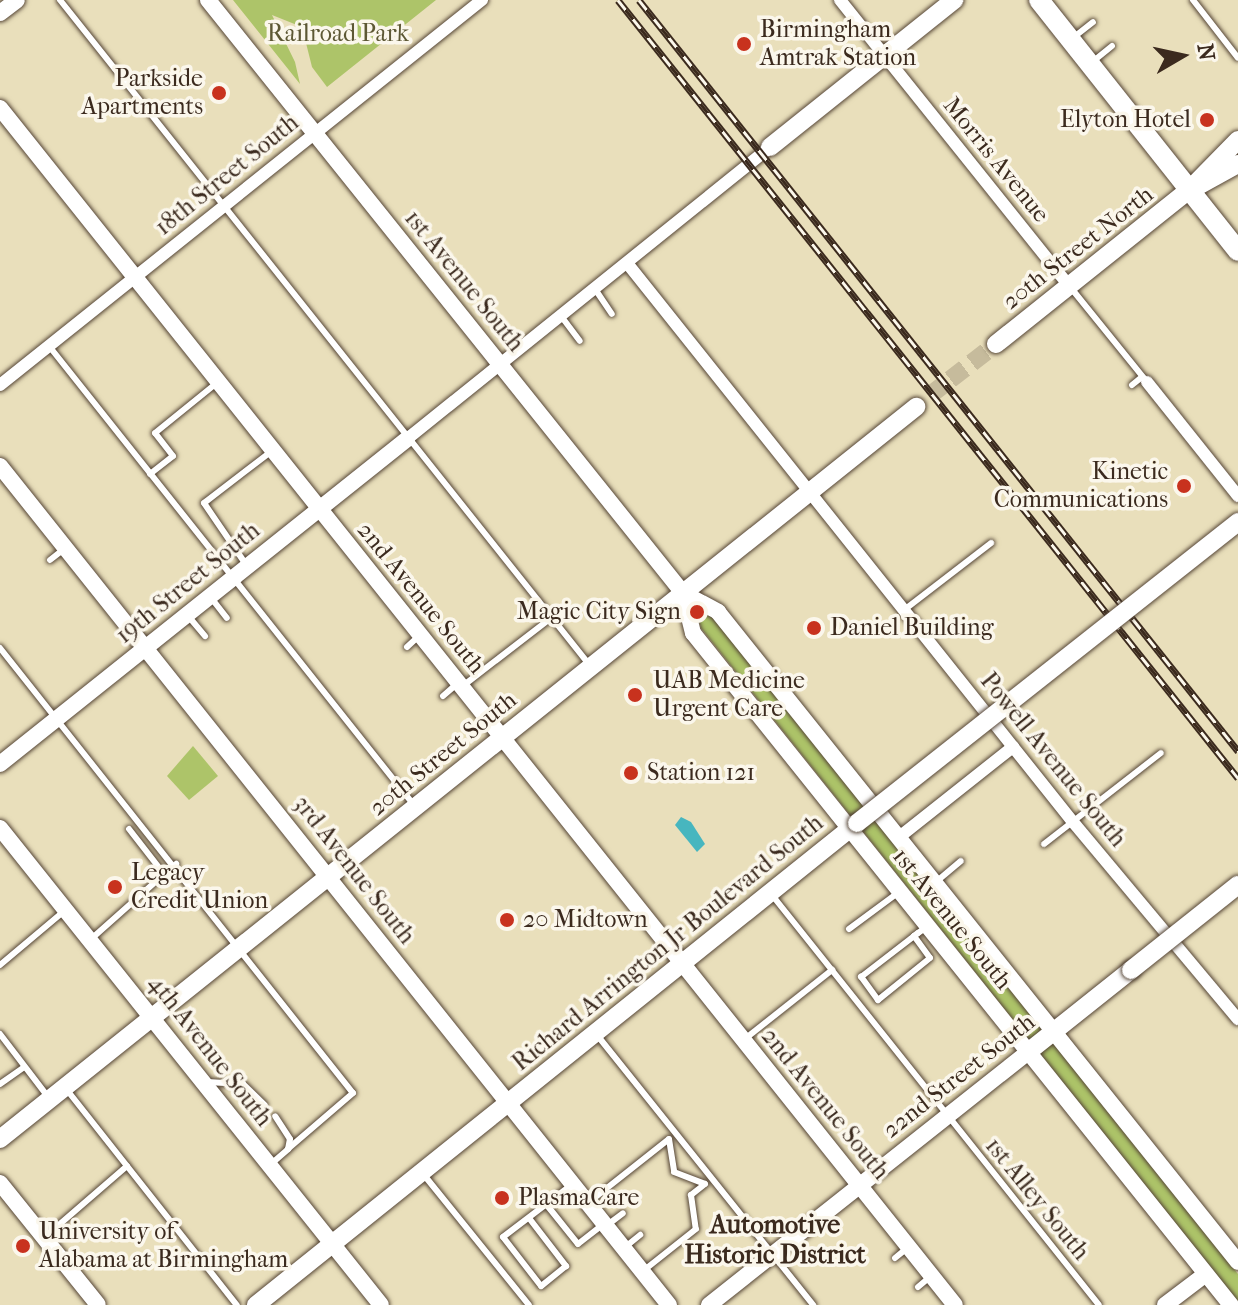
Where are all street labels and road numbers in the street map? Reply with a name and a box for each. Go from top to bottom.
street label: Morris Avenue [937,92,1055,228]
street label: 18th Street South [149,108,305,242]
street label: 20th Street North [997,180,1159,316]
street label: 1st Avenue South [398,204,530,358]
street label: 19th Street South [110,516,266,650]
street label: 2nd Avenue South [351,516,491,680]
street label: Powell Avenue South [974,667,1132,853]
street label: 20th Street South [364,686,522,822]
street label: 3rd Avenue South [287,790,421,950]
street label: Richard Arrington Jr Boulevard South [507,809,829,1077]
street label: 1st Avenue South [886,842,1018,996]
street label: 4th Avenue South [142,970,278,1132]
street label: 22nd Street South [877,1008,1041,1144]
street label: 2nd Avenue South [755,1022,895,1186]
street label: 1st Alley South [979,1132,1095,1266]

